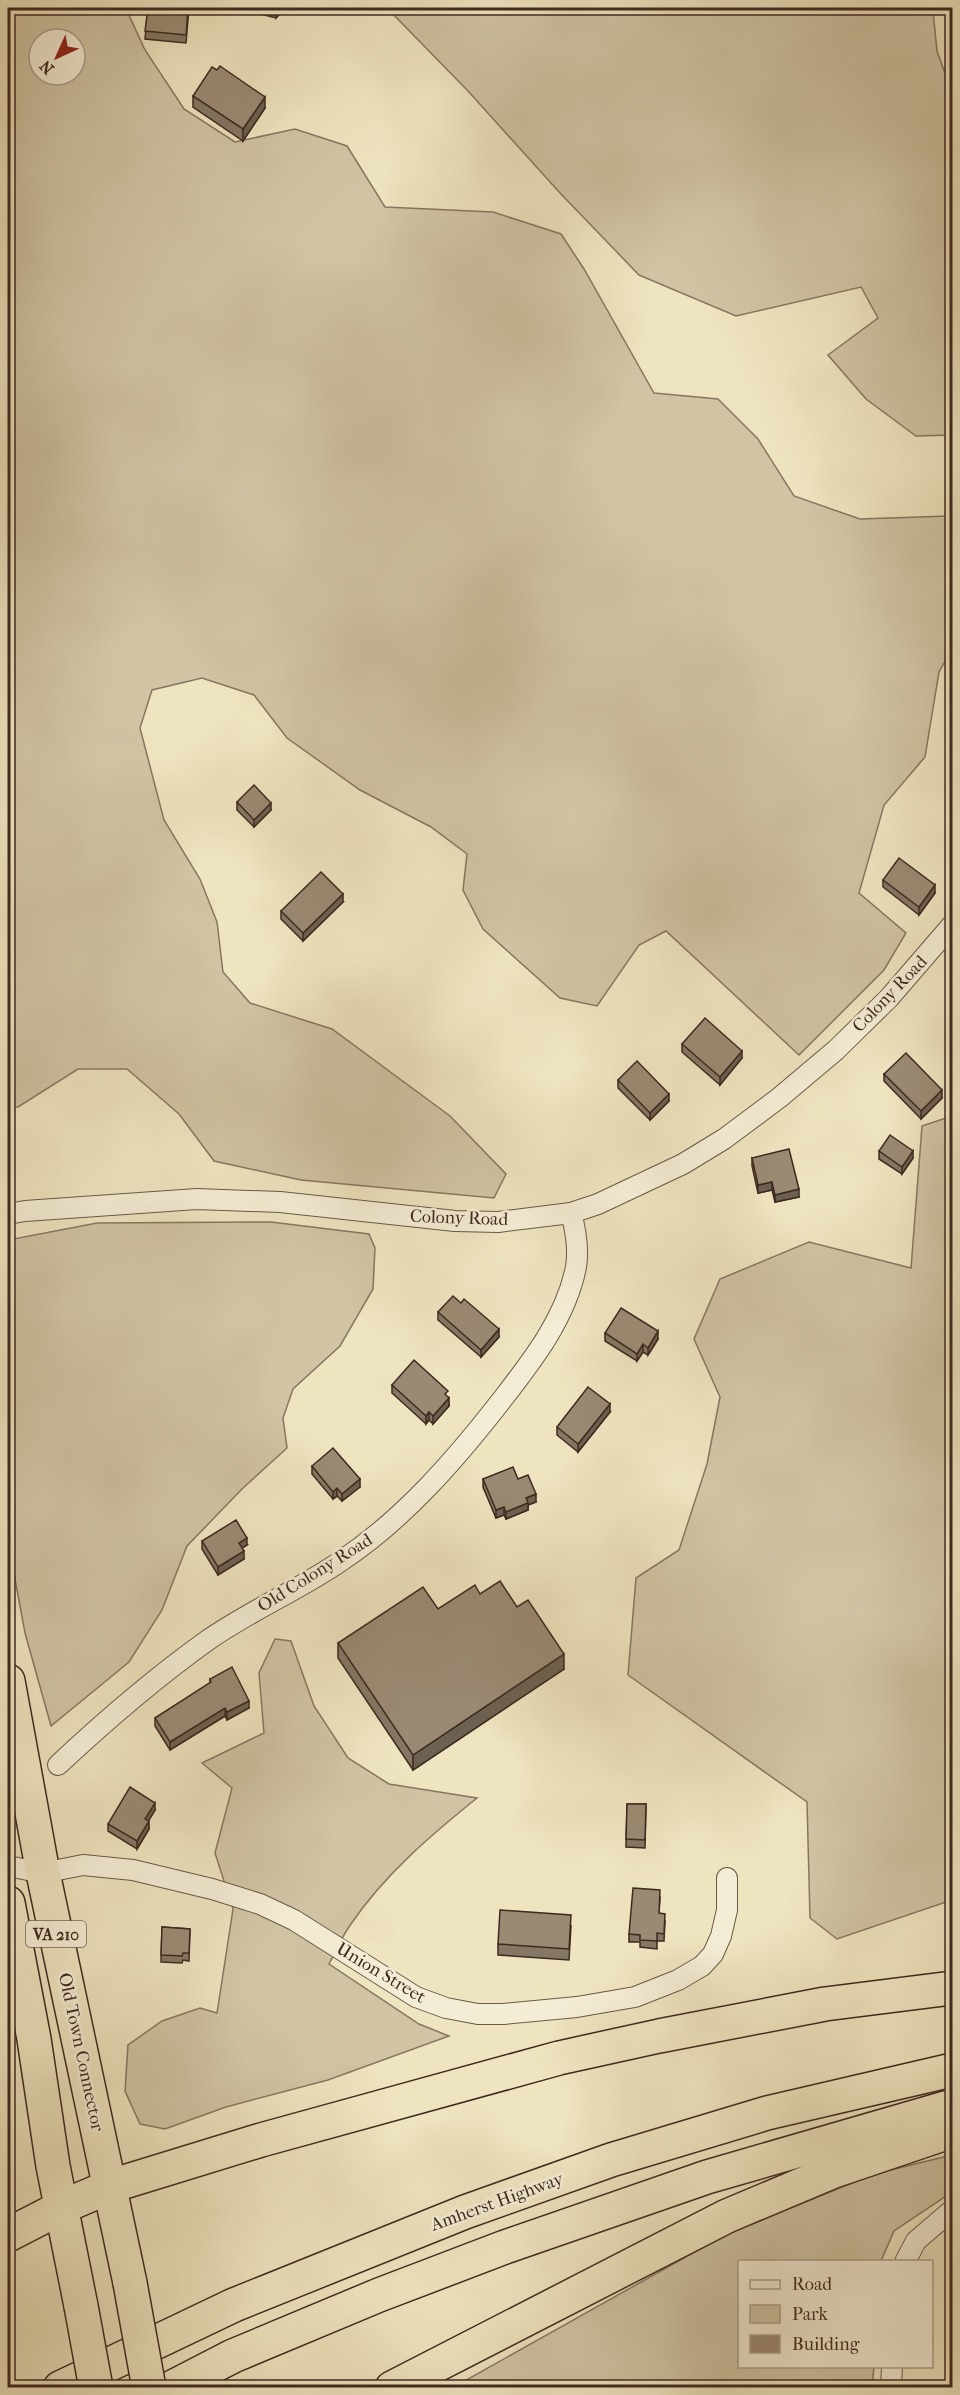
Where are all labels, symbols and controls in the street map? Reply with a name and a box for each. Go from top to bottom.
north arrow [27,27,87,87]
text: N [35,56,58,78]
street label: Colony Road [848,951,932,1037]
street label: Colony Road [409,1206,509,1230]
street label: Old Colony Road [254,1529,376,1617]
road number: VA 210 [26,1921,86,1947]
street label: Union Street [333,1938,430,2008]
street label: Old Town Connector [54,1971,108,2134]
street label: Amherst Highway [427,2168,568,2236]
legend [738,2260,933,2368]
text: Road [792,2274,832,2295]
text: Park [792,2304,829,2325]
text: Building [792,2334,860,2355]

